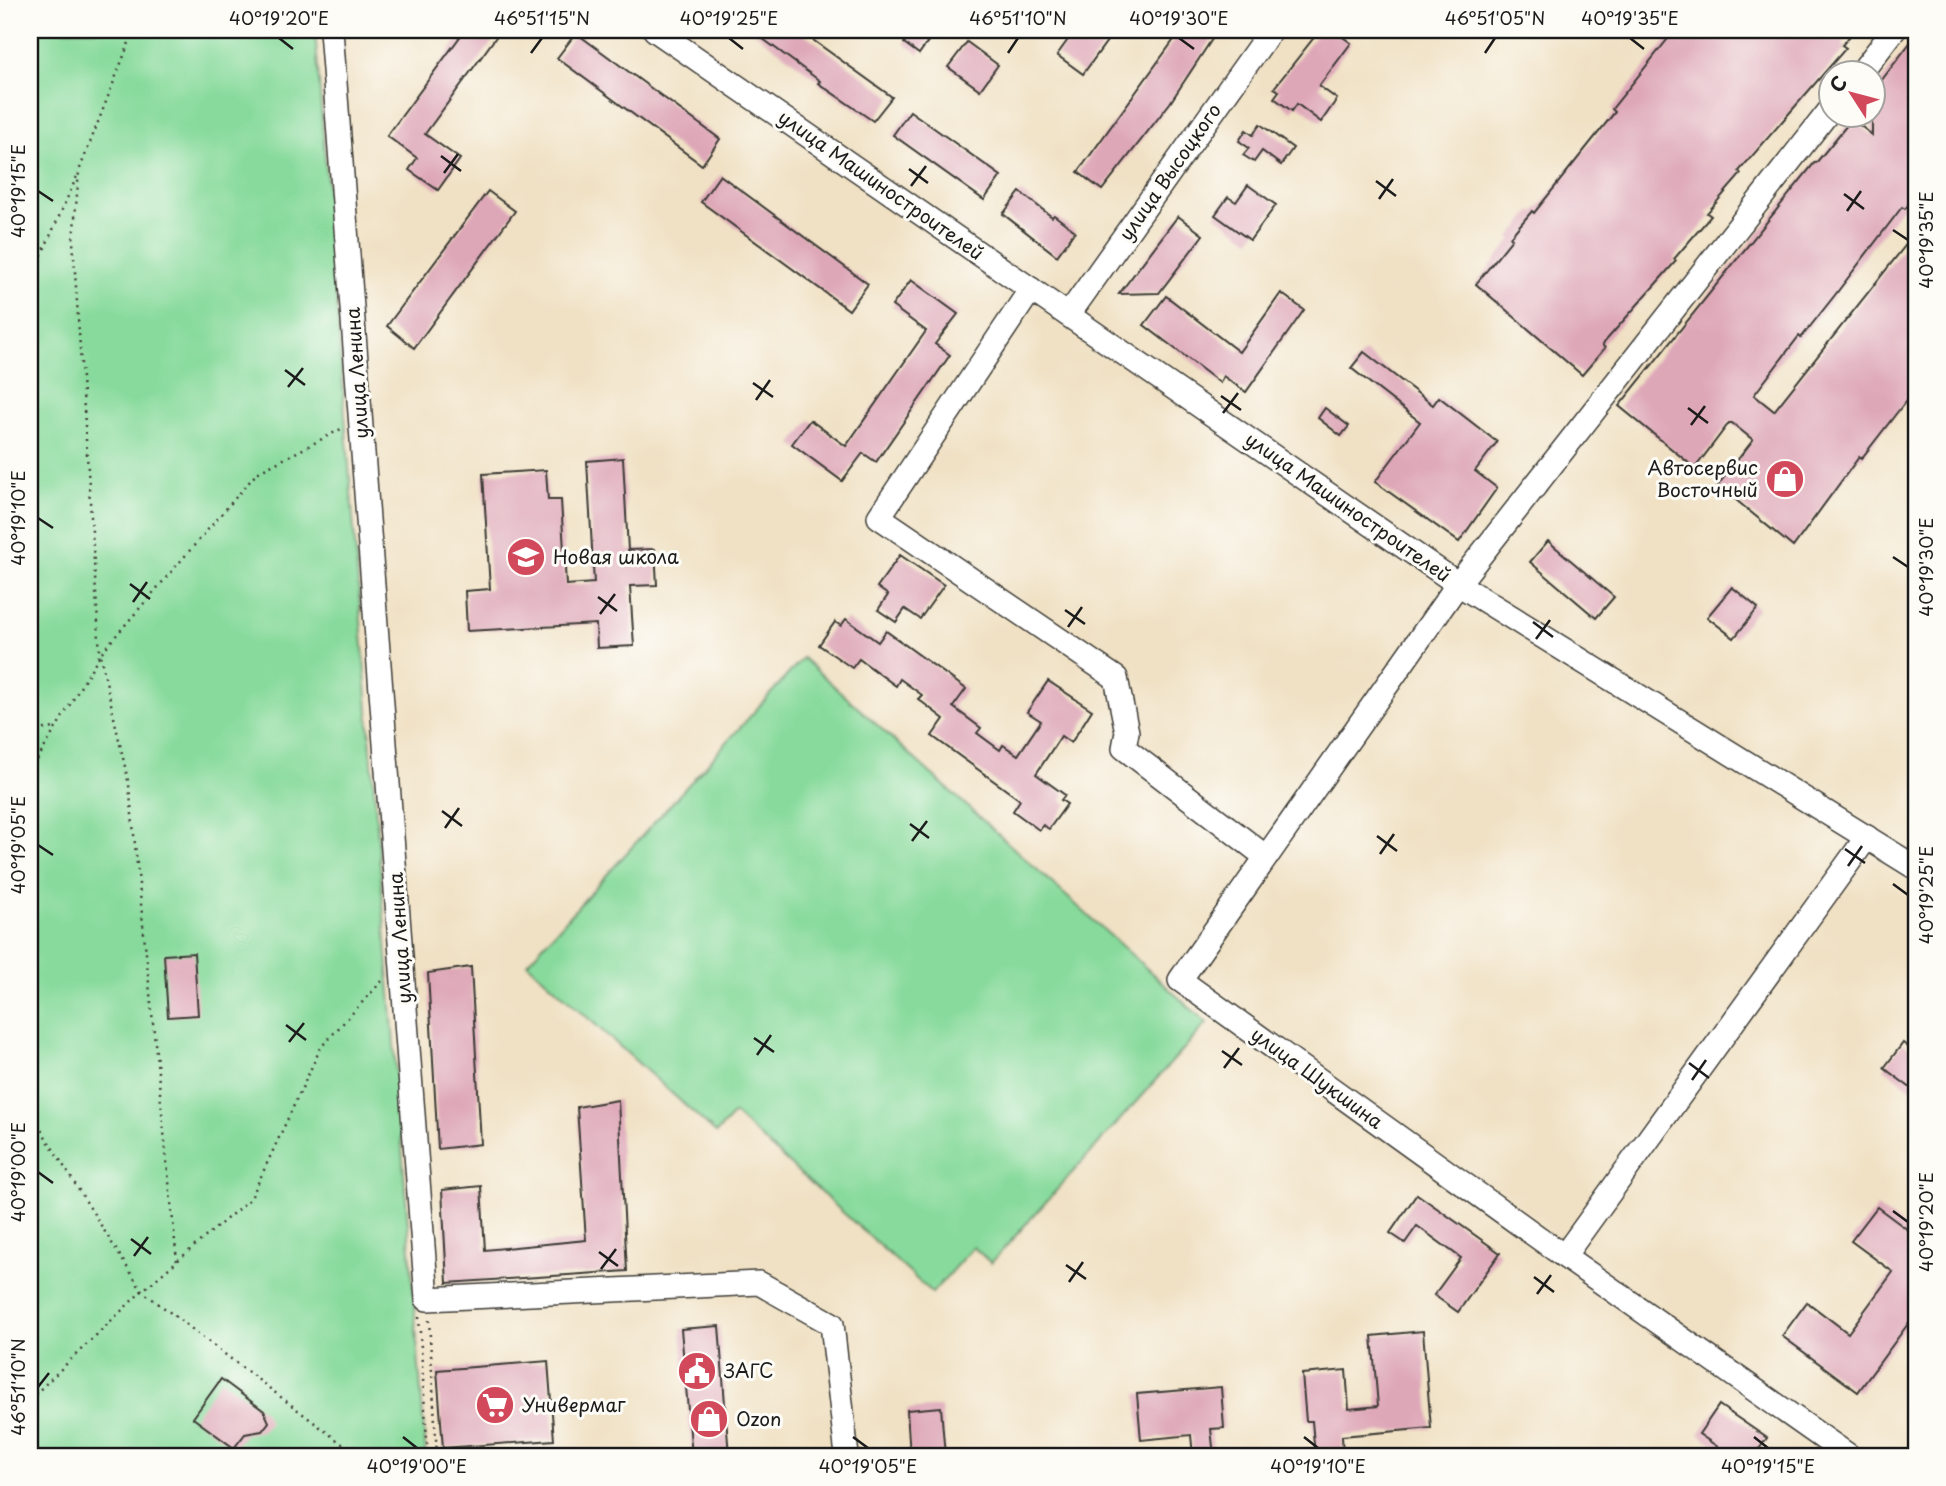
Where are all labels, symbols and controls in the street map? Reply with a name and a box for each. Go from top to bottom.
text: 40°19'20"E [229,4,329,31]
text: 46°51'15"N [494,4,590,31]
text: 40°19'25"E [680,4,778,31]
text: 46°51'10"N [969,4,1067,31]
text: 40°19'30"E [1129,4,1229,31]
text: 46°51'05"N [1445,4,1545,31]
text: 40°19'35"E [1581,4,1679,31]
north arrow [1816,60,1886,130]
text: С [1822,69,1853,97]
street label: улица Высоцкого [1111,97,1227,246]
street label: улица Машиностроителей [773,102,990,266]
text: 40°19'15"E [4,144,31,238]
text: 40°19'35"E [1912,191,1939,289]
street label: улица Ленина [337,306,375,440]
street label: улица Машиностроителей [1240,424,1457,588]
place label: Автосервис Восточный [1647,453,1758,503]
shop icon: Автосервис Восточный [1764,458,1806,500]
text: 40°19'10"E [4,470,31,566]
text: 40°19'30"E [1912,517,1939,617]
school or university icon: Новая школа [505,536,547,578]
place label: Новая школа [553,542,679,570]
text: 40°19'05"E [4,796,31,894]
text: 40°19'25"E [1912,846,1939,944]
street label: улица Ленина [380,871,418,1005]
street label: улица Шукшина [1246,1020,1389,1135]
text: 40°19'00"E [4,1122,31,1222]
text: 40°19'20"E [1912,1172,1939,1272]
text: 46°51'10"N [4,1338,31,1436]
public building icon: ЗАГС [676,1350,718,1392]
place label: ЗАГС [723,1356,774,1384]
supermarket icon: Универмаг [474,1384,516,1426]
place label: Универмаг [522,1390,626,1418]
shop icon: Ozon [688,1398,730,1440]
place label: Ozon [736,1404,781,1432]
text: 40°19'00"E [367,1452,467,1479]
text: 40°19'05"E [819,1452,917,1479]
text: 40°19'10"E [1270,1452,1366,1479]
text: 40°19'15"E [1721,1452,1815,1479]

